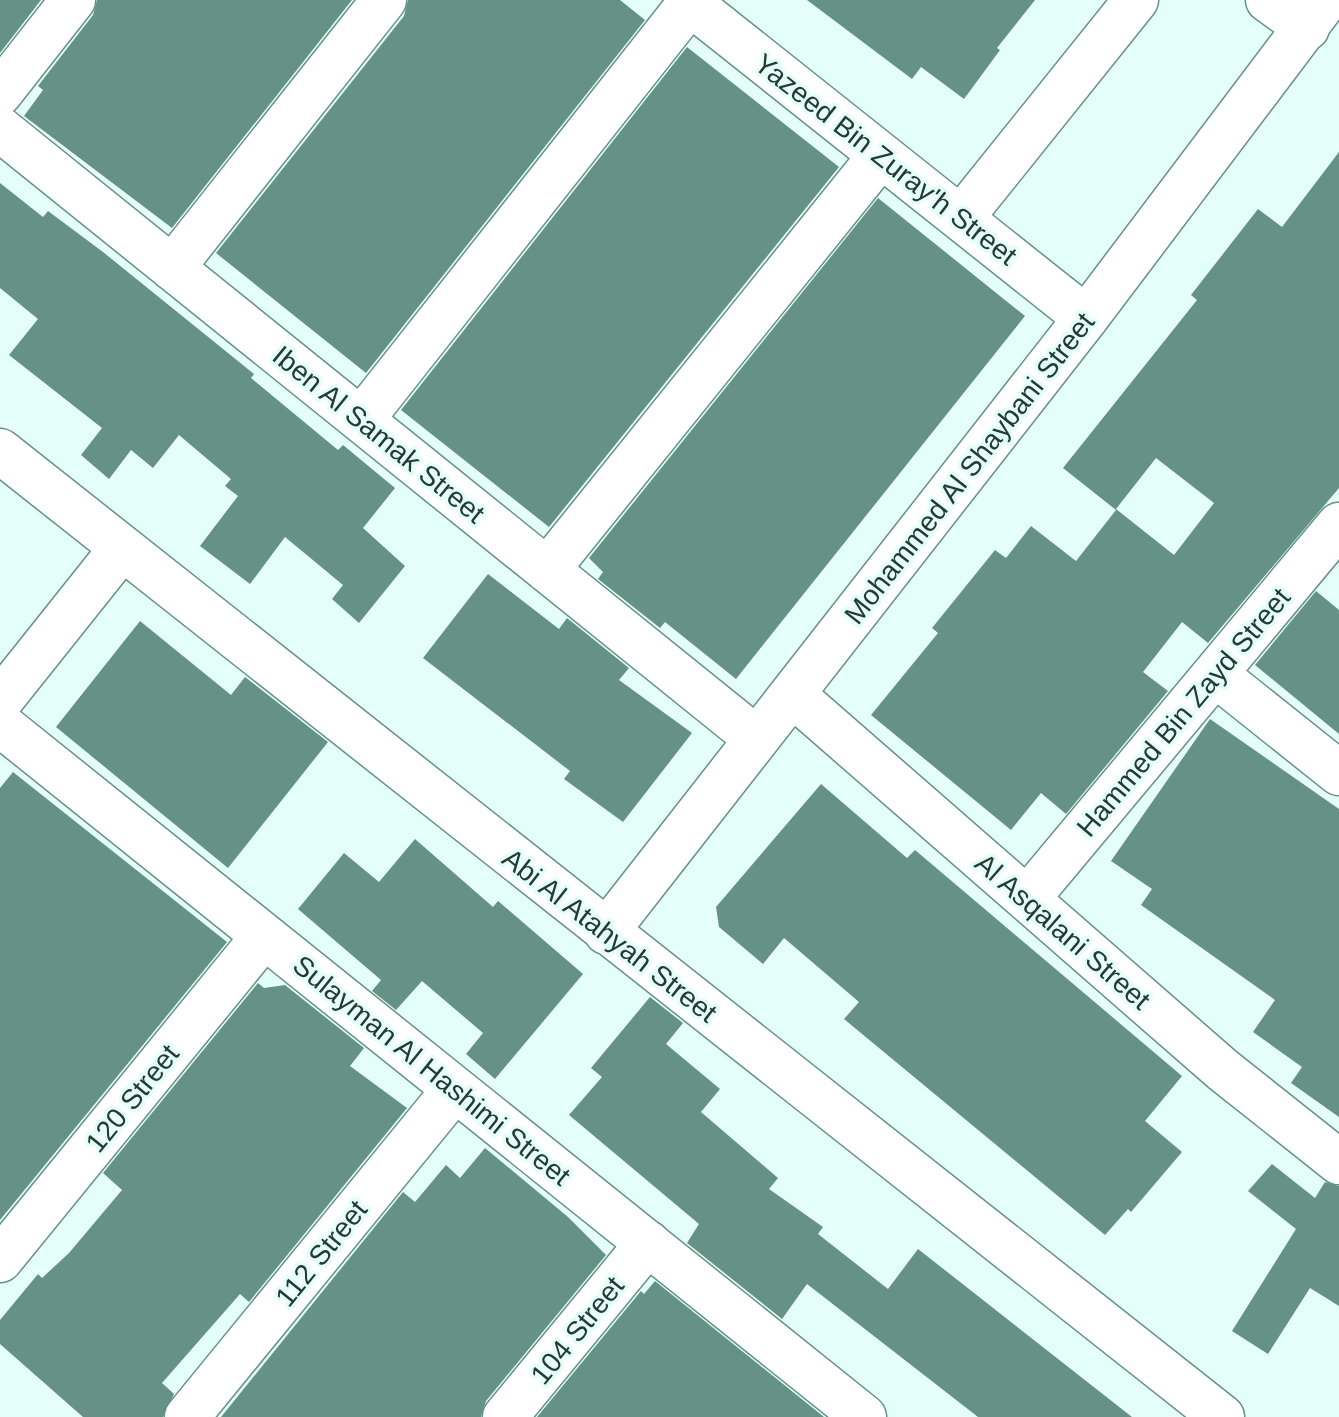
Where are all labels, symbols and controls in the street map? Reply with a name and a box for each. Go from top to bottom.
street label: Yazeed Bin Zuray'h Street [749,47,1023,271]
street label: Mohammed Al Shaybani Street [838,307,1101,630]
street label: Iben Al Samak Street [267,340,491,529]
street label: Hammed Bin Zayd Street [1070,582,1296,843]
street label: Abi Al Atahyah Street [497,842,723,1029]
street label: Al Asqalani Street [969,847,1156,1016]
street label: Sulayman Al Hashimi Street [287,949,576,1192]
street label: 120 Street [80,1038,185,1158]
street label: 112 Street [269,1194,374,1312]
street label: 104 Street [525,1270,630,1390]

